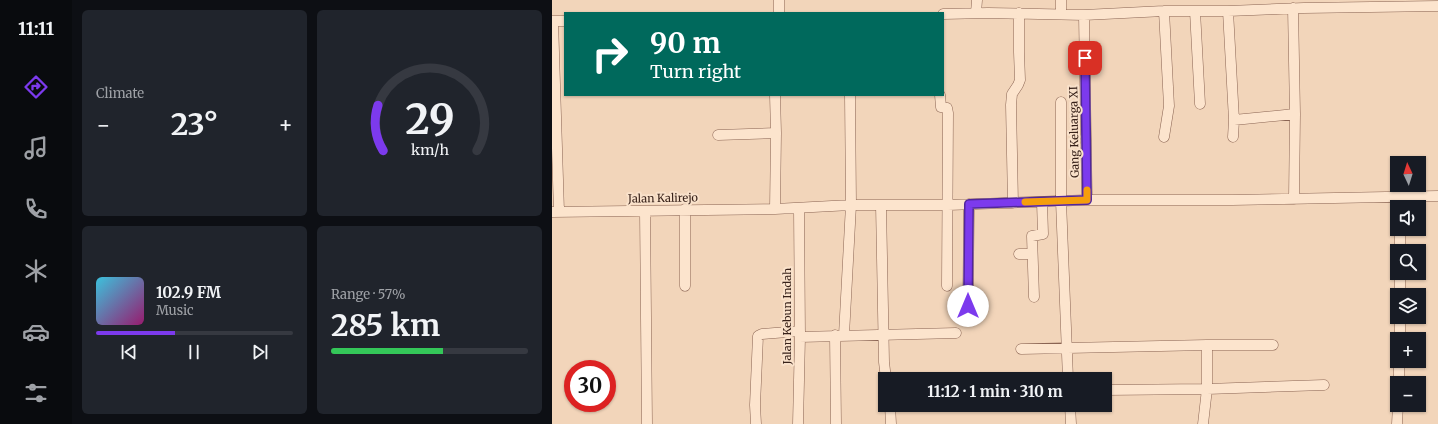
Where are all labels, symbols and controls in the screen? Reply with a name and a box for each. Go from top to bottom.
text: 11:11 [18,17,54,40]
text: 90 m [650,25,721,61]
icon: right [584,28,636,80]
pin [1068,41,1102,75]
icon: arrive [1074,47,1096,69]
text: Turn right [650,60,741,83]
icon: directions [22,73,50,101]
text: Climate [96,85,144,102]
street label: Gang Keluarga XI [1066,86,1082,178]
text: 29 [405,93,454,145]
text: 23° [171,105,218,143]
text: − [96,111,111,139]
text: + [278,111,293,139]
icon: music [22,134,50,162]
text: km/h [411,141,449,159]
north arrow [1390,156,1426,192]
map controls [1390,156,1426,412]
street label: Jalan Kalirejo [627,190,699,206]
icon: phone [22,195,50,223]
button: sound [1390,200,1426,236]
button: search [1390,244,1426,280]
icon: climate [22,257,50,285]
street label: Jalan Kebun Indah [780,267,794,365]
text: 102.9 FM [156,283,221,302]
position arrow [947,285,989,327]
text: Range · 57% [331,286,405,303]
button: layers [1390,288,1426,324]
text: Music [156,302,194,319]
text: 285 km [331,306,440,344]
icon: car [22,318,50,346]
button: + [1390,332,1426,368]
icon: previous [118,341,140,363]
icon: pause [183,341,205,363]
icon: next [249,341,271,363]
speed limit sign: 30 [564,360,616,412]
button: − [1390,376,1426,412]
icon: filters [22,379,50,407]
text: 11:12 · 1 min · 310 m [927,382,1063,401]

